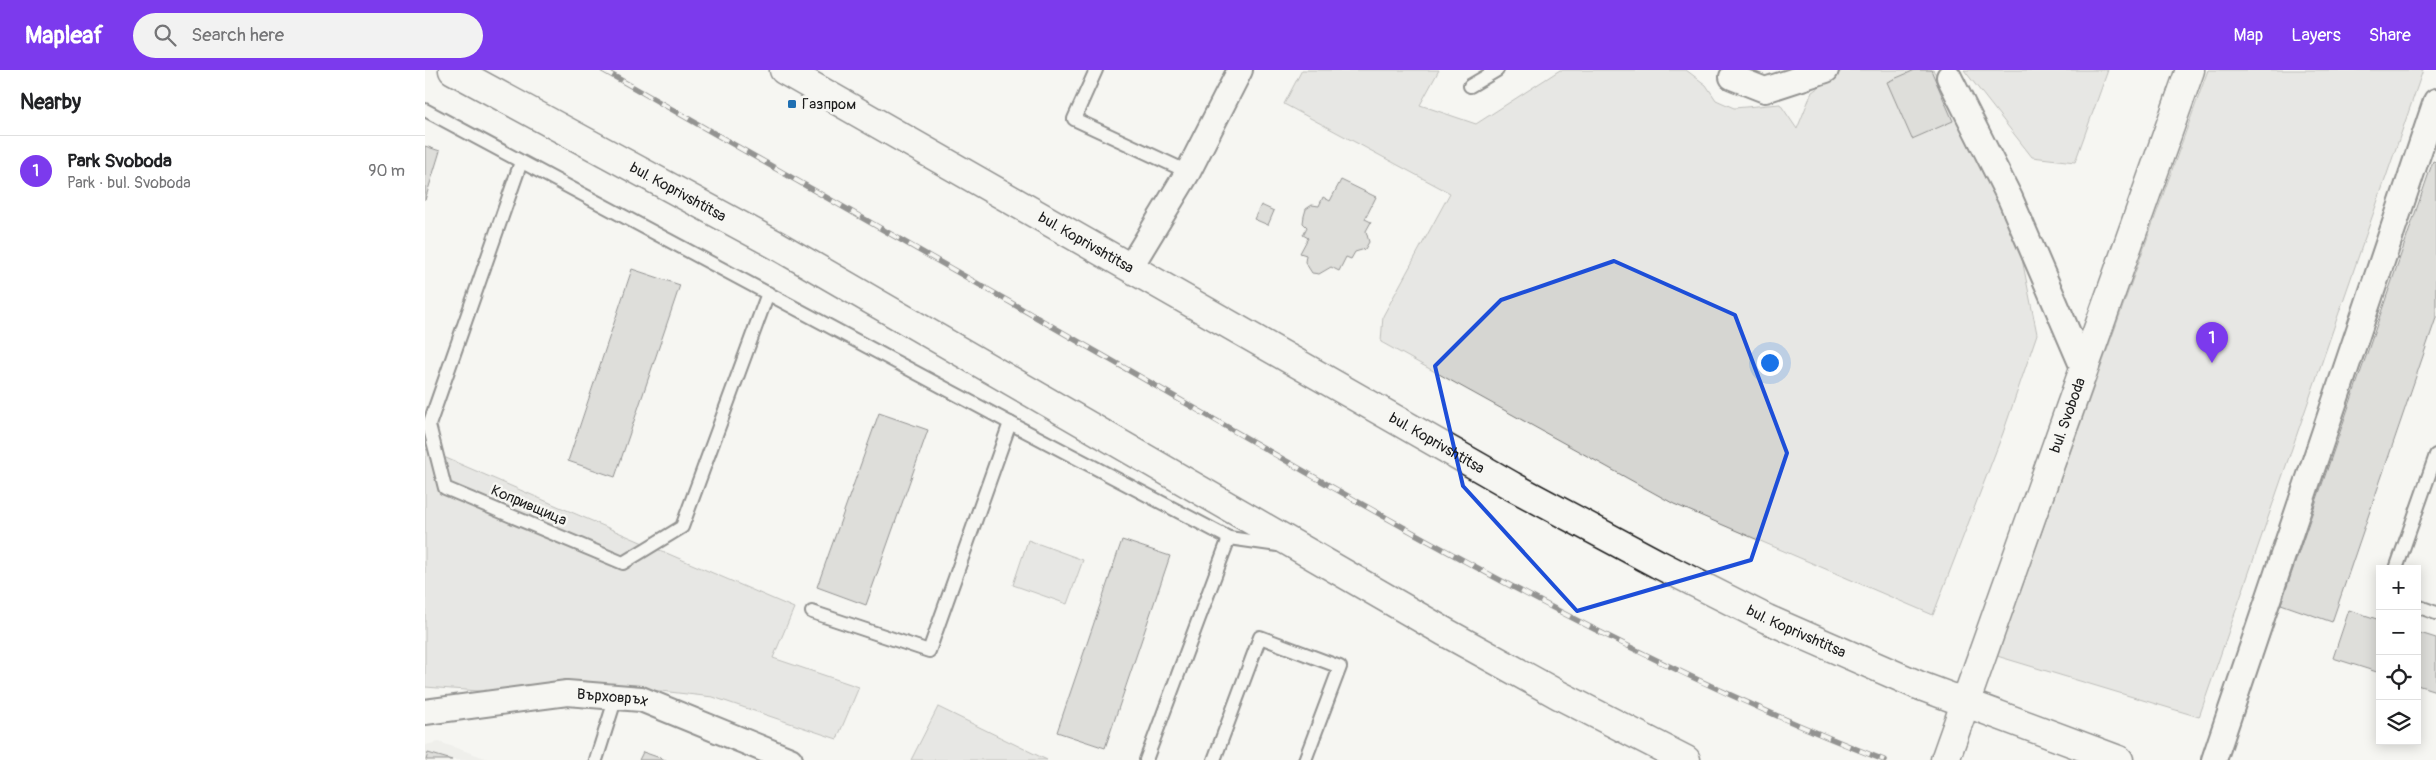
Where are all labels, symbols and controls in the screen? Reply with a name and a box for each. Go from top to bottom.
search box [133,13,483,58]
text: Mapleaf [25,21,103,50]
icon: search [151,21,179,49]
text: Search here [191,23,284,47]
text: Map [2234,24,2263,47]
text: Layers [2291,24,2341,47]
text: Share [2369,24,2411,47]
text: Nearby [20,89,81,116]
place label: Газпром [802,95,856,114]
marker: Газпром [786,98,798,110]
text: Park Svoboda [67,149,172,173]
street label: bul. Koprivshtitsa [626,159,729,226]
text: 1 [33,161,39,181]
text: 90 m [368,161,405,181]
text: Park · bul. Svoboda [67,173,191,193]
street label: bul. Koprivshtitsa [1035,208,1137,278]
pin: 1 [2196,322,2228,363]
your location [1757,350,1783,376]
street label: bul. Svoboda [2046,375,2090,455]
street label: bul. Koprivshtitsa [1386,409,1488,478]
street label: Копривщица [488,481,570,530]
map controls [2376,565,2421,745]
button: + [2376,565,2421,610]
street label: bul. Koprivshtitsa [1743,601,1849,662]
button: − [2376,610,2421,655]
button: locate [2376,655,2421,700]
street label: Върховръх [576,685,651,711]
button: layers [2376,700,2421,745]

